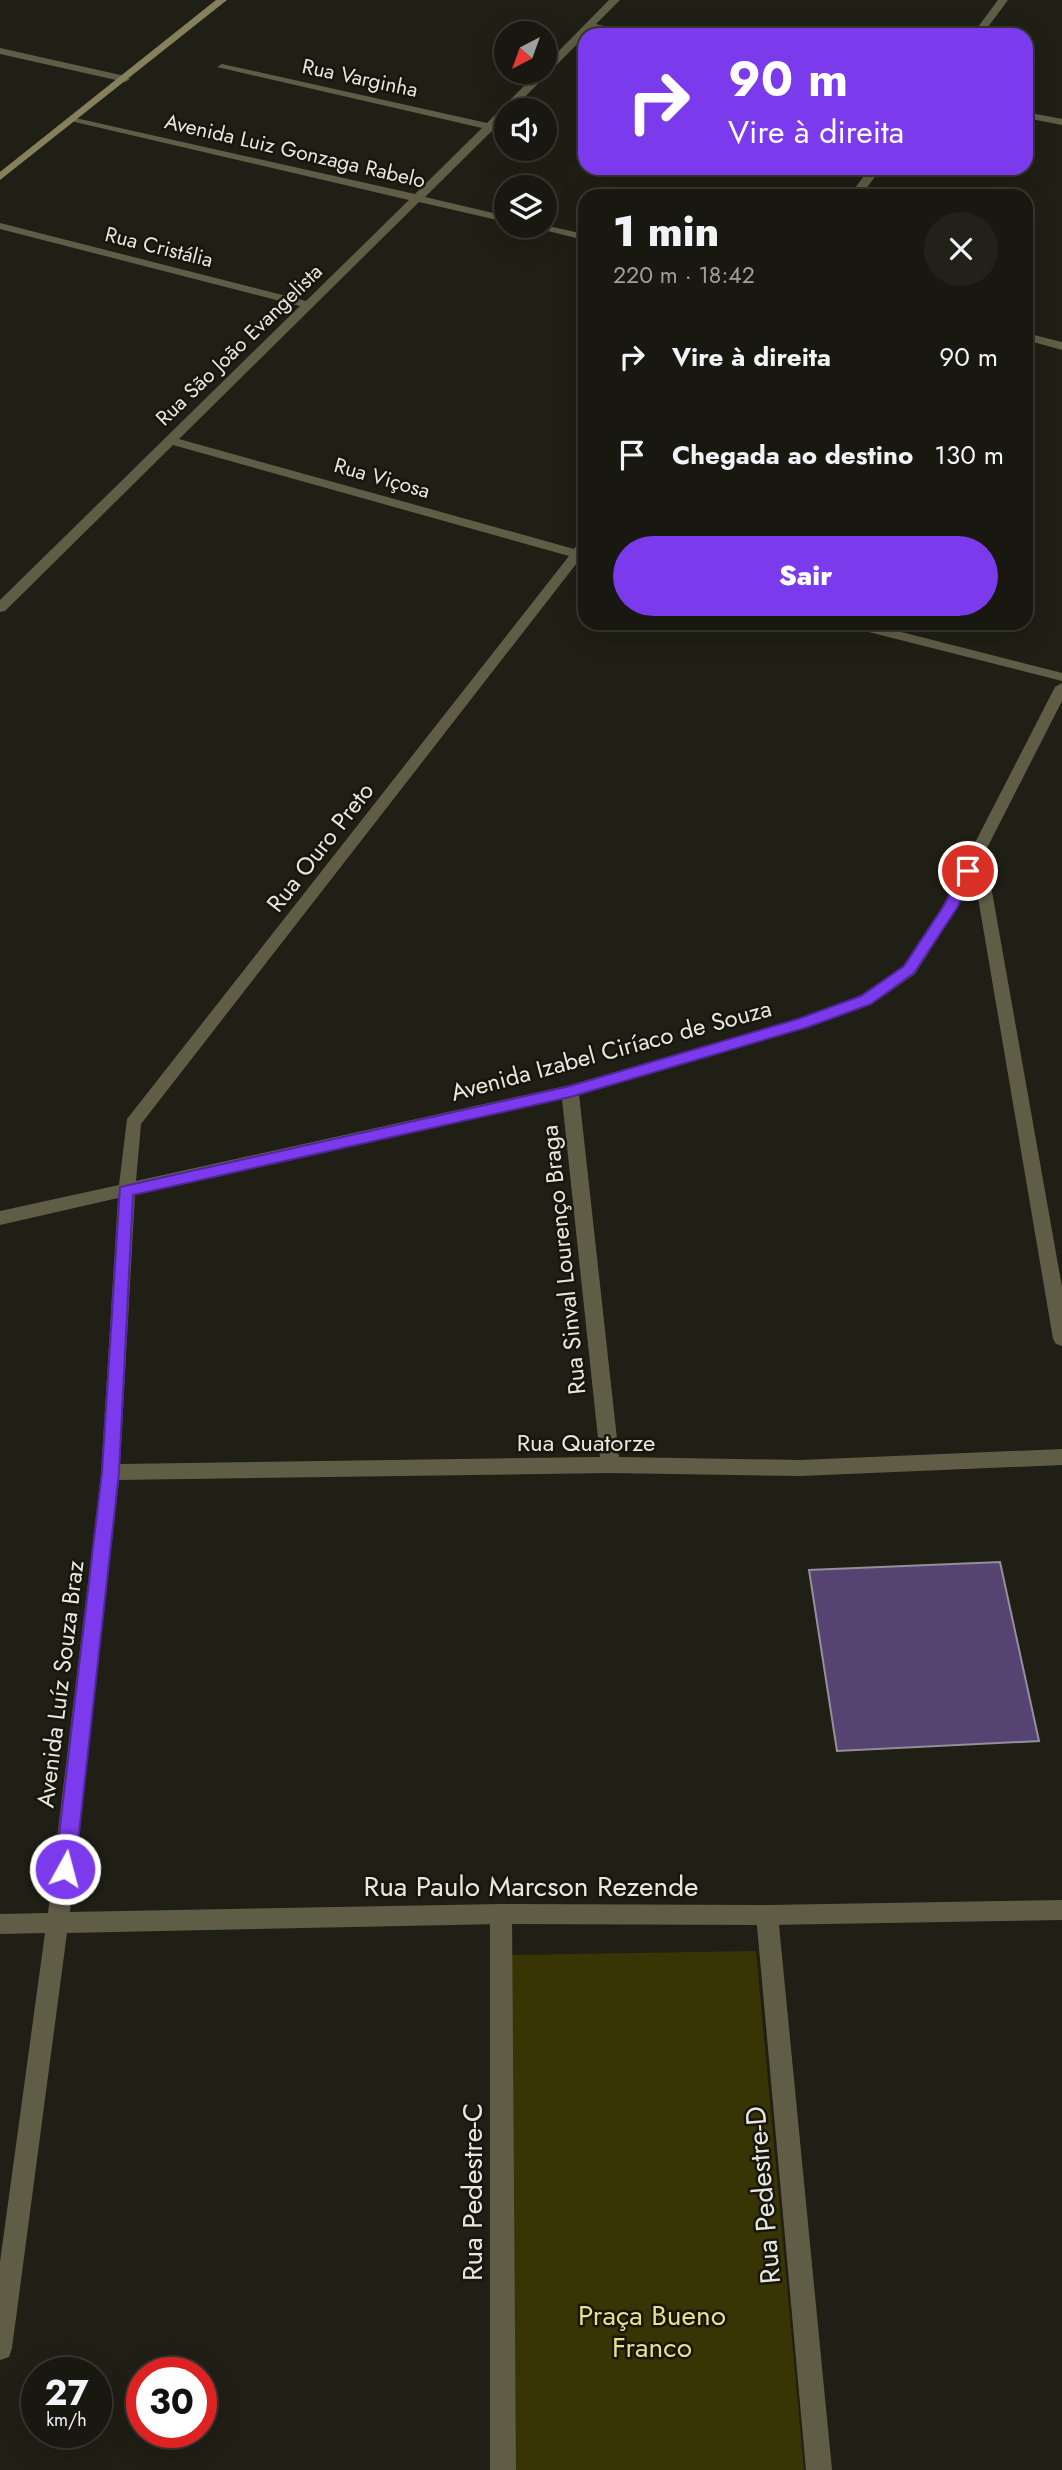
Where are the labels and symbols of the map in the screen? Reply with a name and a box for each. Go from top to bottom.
north arrow [494,21,556,84]
street label: Rua Varginha [299,51,421,105]
street label: Avenida Luiz Gonzaga Rabelo [162,106,428,196]
street label: Rua Cristália [102,219,216,275]
street label: Rua São João Evangelista [149,257,329,433]
street label: Rua Viçosa [330,450,434,506]
street label: Rua Ouro Preto [258,775,382,919]
pin [938,841,998,901]
street label: Avenida Izabel Ciríaco de Souza [447,990,775,1110]
street label: Rua Sinval Lourenço Braga [531,1123,595,1397]
street label: Rua Quatorze [517,1425,655,1460]
street label: Avenida Luíz Souza Braz [27,1558,93,1810]
position arrow [28,1832,102,1906]
street label: Rua Paulo Marcson Rezende [363,1866,699,1907]
street label: Rua Pedestre-C [452,2103,493,2281]
street label: Rua Pedestre-D [735,2105,791,2285]
park label: Praça Bueno Franco [578,2295,726,2368]
speed limit sign: 30 [126,2357,217,2448]

